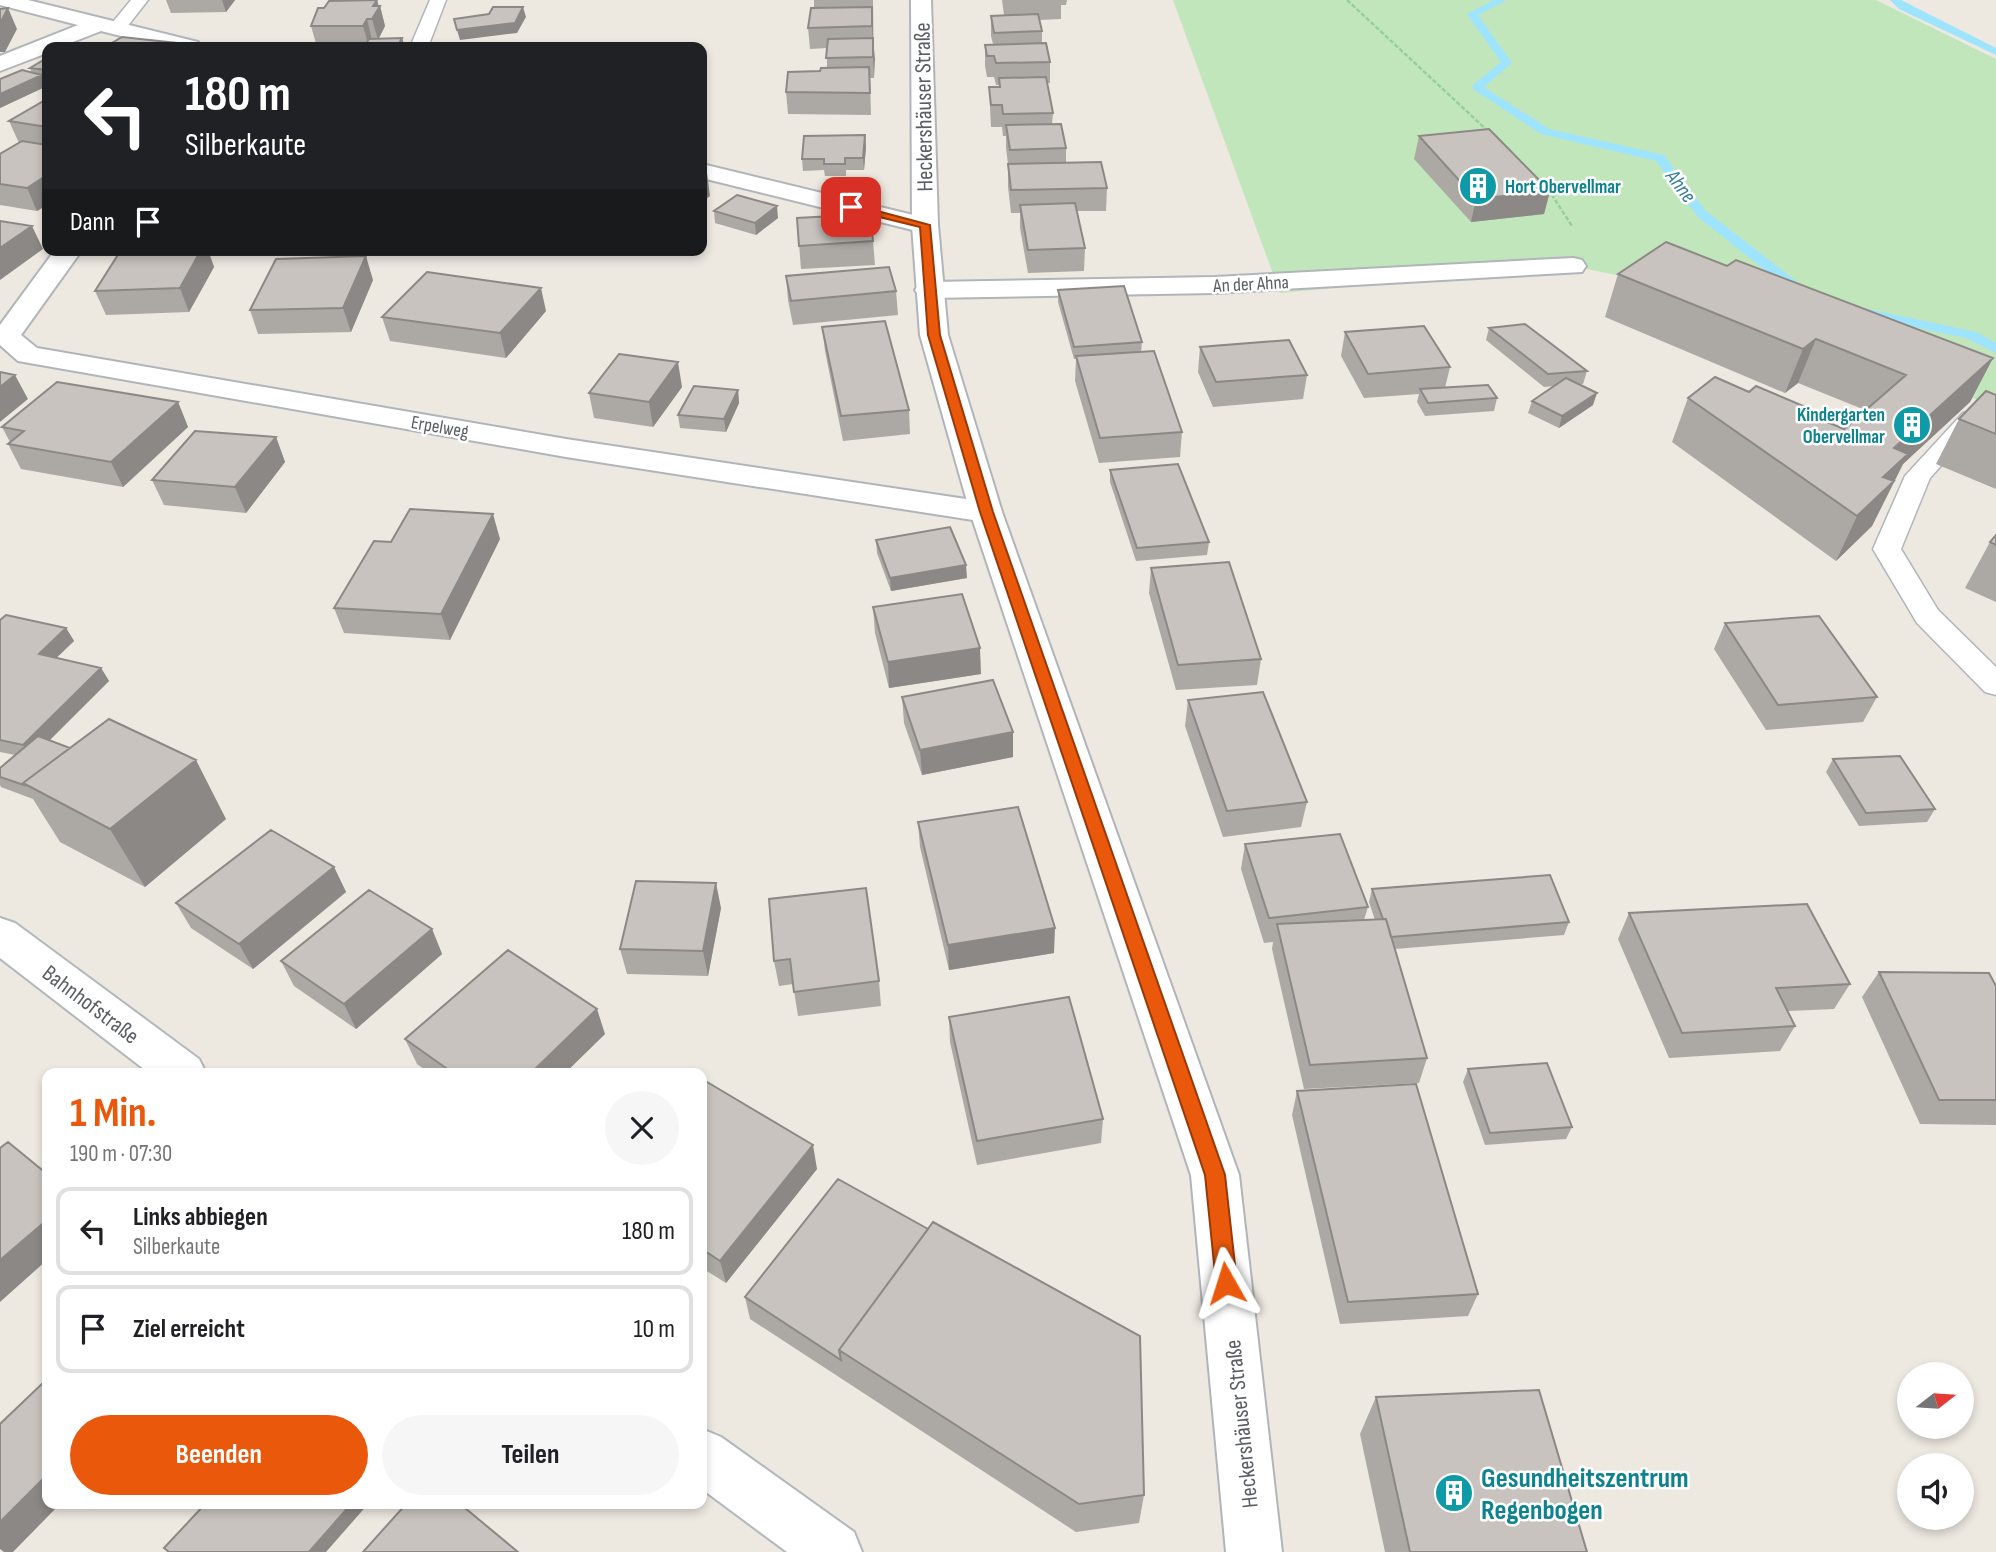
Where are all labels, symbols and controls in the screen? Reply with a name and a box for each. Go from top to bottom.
street label: Heckershäuser Straße [909,22,939,192]
text: 180 m [185,66,291,125]
icon: left [70,70,161,161]
text: Silberkaute [185,126,306,165]
water label: Ahne [1660,164,1701,208]
building icon: Hort Obervellmar [1457,165,1499,207]
place label: Hort Obervellmar [1505,176,1621,199]
pin [821,177,881,237]
icon: arrive [832,188,870,226]
icon: arrive [129,203,167,241]
text: Dann [70,207,115,238]
street label: An der Ahna [1212,271,1289,298]
place label: Kindergarten Obervellmar [1797,404,1885,449]
building icon: Kindergarten Obervellmar [1891,404,1933,446]
street label: Erpelweg [409,411,471,444]
street label: Bahnhofstraße [36,959,144,1050]
text: 1 Min. [70,1088,156,1139]
button: close [605,1091,679,1165]
text: 190 m · 07:30 [70,1140,172,1168]
text: Links abbiegen [133,1202,268,1233]
icon: left [74,1212,112,1250]
text: 180 m [622,1216,675,1247]
text: Silberkaute [133,1233,220,1261]
position arrow [1189,1246,1263,1320]
icon: arrive [74,1310,112,1348]
text: Ziel erreicht [133,1314,245,1345]
text: 10 m [633,1314,675,1345]
street label: Heckershäuser Straße [1219,1338,1265,1510]
north arrow [1897,1362,1974,1438]
map controls [1897,1362,1974,1530]
button: Beenden [70,1415,368,1495]
button: Teilen [382,1415,679,1495]
button: sound [1897,1453,1974,1530]
place label: Gesundheitszentrum Regenbogen [1481,1462,1689,1527]
building icon: Gesundheitszentrum Regenbogen [1433,1472,1475,1514]

